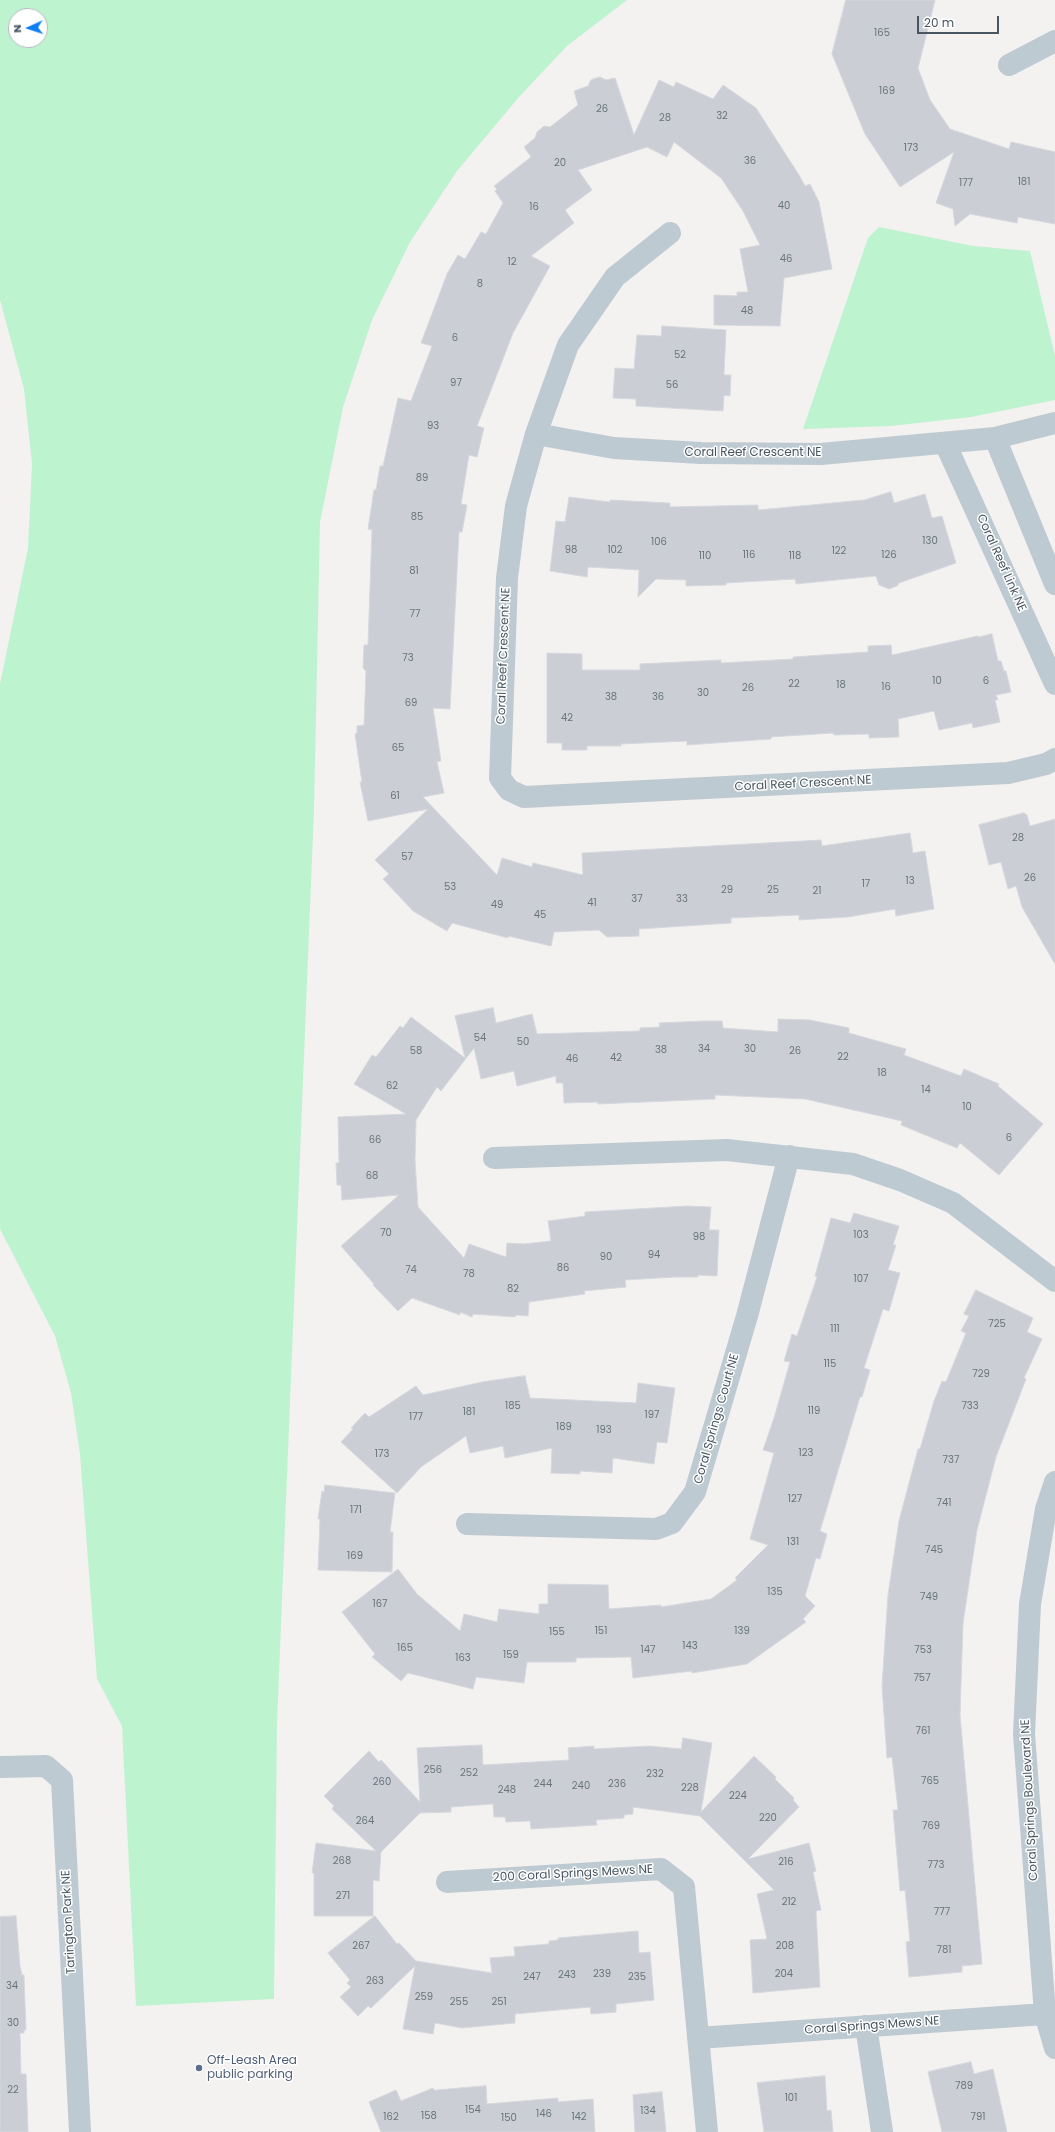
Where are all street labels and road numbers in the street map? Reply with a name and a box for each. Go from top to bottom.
street label: Coral Reef Crescent NE [684,446,822,460]
street label: Coral Reef Link NE [973,512,1029,614]
street label: Coral Reef Crescent NE [494,587,514,725]
street label: Coral Reef Crescent NE [734,773,872,795]
street label: Coral Springs Court NE [692,1352,742,1486]
street label: Coral Springs Boulevard NE [1019,1719,1041,1881]
street label: 200 Coral Springs Mews NE [493,1863,653,1885]
street label: Tarington Park NE [59,1870,79,1974]
street label: Coral Springs Mews NE [804,2014,940,2038]

